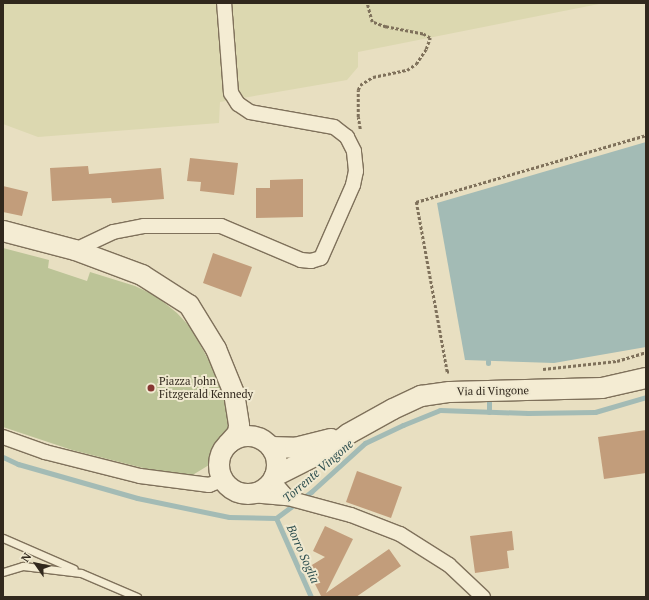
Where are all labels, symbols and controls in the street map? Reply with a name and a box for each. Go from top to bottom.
place label: Piazza John Fitzgerald Kennedy [159,375,253,401]
marker: Piazza John Fitzgerald Kennedy [146,383,156,393]
street label: Via di Vingone [457,384,529,398]
water label: Torrente Vingone [280,436,356,506]
water label: Borro Soglia [284,522,322,586]
north arrow [16,544,56,584]
text: N [18,550,34,565]

